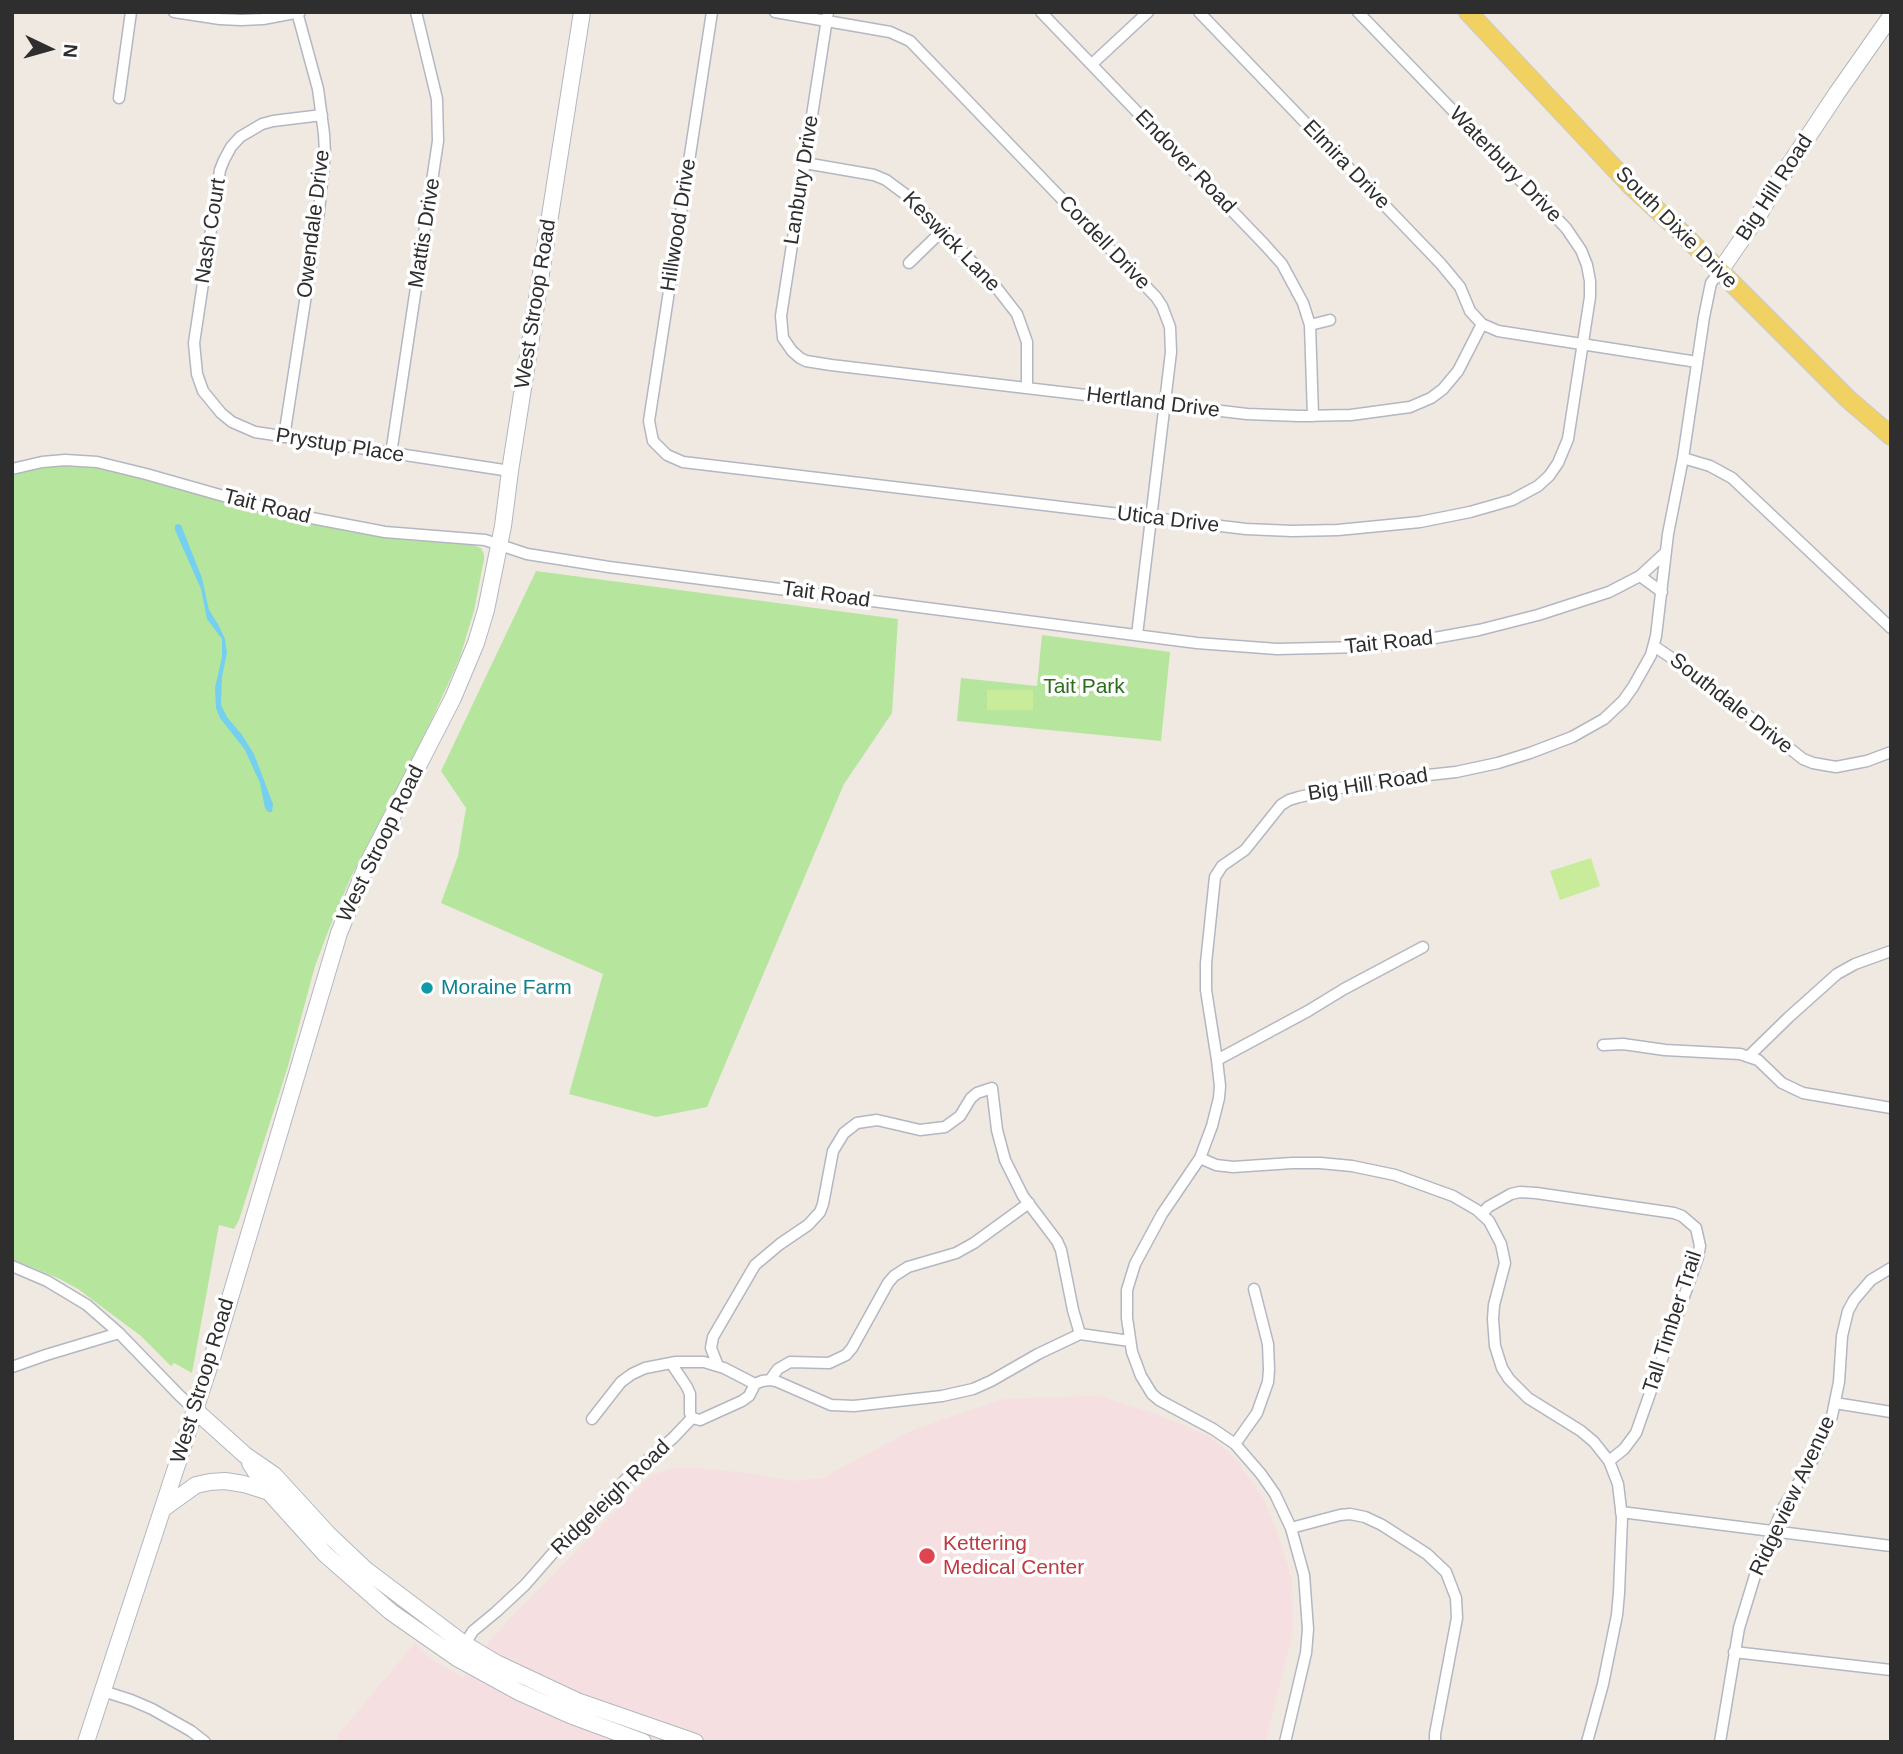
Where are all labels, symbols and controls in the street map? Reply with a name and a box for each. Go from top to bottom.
north arrow [14,14,84,84]
text: N [59,43,81,59]
street label: Waterbury Drive [1444,102,1566,228]
street label: Endover Road [1129,105,1241,219]
street label: Lanbury Drive [779,113,825,247]
street label: Elmira Drive [1297,115,1395,215]
street label: Big Hill Road [1731,130,1819,246]
street label: Owendale Drive [292,148,336,300]
street label: Hillwood Drive [656,157,702,293]
street label: South Dixie Drive [1610,162,1742,294]
street label: Mattis Drive [404,176,446,290]
street label: Nash Court [190,177,232,285]
street label: Keswick Lane [897,187,1005,297]
street label: Cordell Drive [1053,191,1155,295]
street label: West Stroop Road [510,217,562,391]
street label: Hertland Drive [1085,382,1221,424]
street label: Prystup Place [274,423,406,469]
street label: Tait Road [221,484,313,530]
street label: Utica Drive [1116,501,1220,539]
street label: Tait Road [780,576,872,614]
street label: Tait Road [1344,626,1434,660]
street label: Southdale Drive [1664,648,1798,760]
park label: Tait Park [1043,674,1125,700]
street label: West Stroop Road [332,762,430,926]
street label: Big Hill Road [1306,763,1430,807]
place label: Moraine Farm [441,975,572,1001]
marker: Moraine Farm [419,980,435,996]
street label: Tall Timber Trail [1638,1248,1708,1396]
street label: West Stroop Road [166,1295,240,1467]
street label: Ridgeview Avenue [1745,1412,1841,1580]
street label: Ridgeleigh Road [546,1435,676,1561]
place label: Kettering Medical Center [943,1531,1084,1581]
marker: Kettering Medical Center [917,1546,937,1566]

